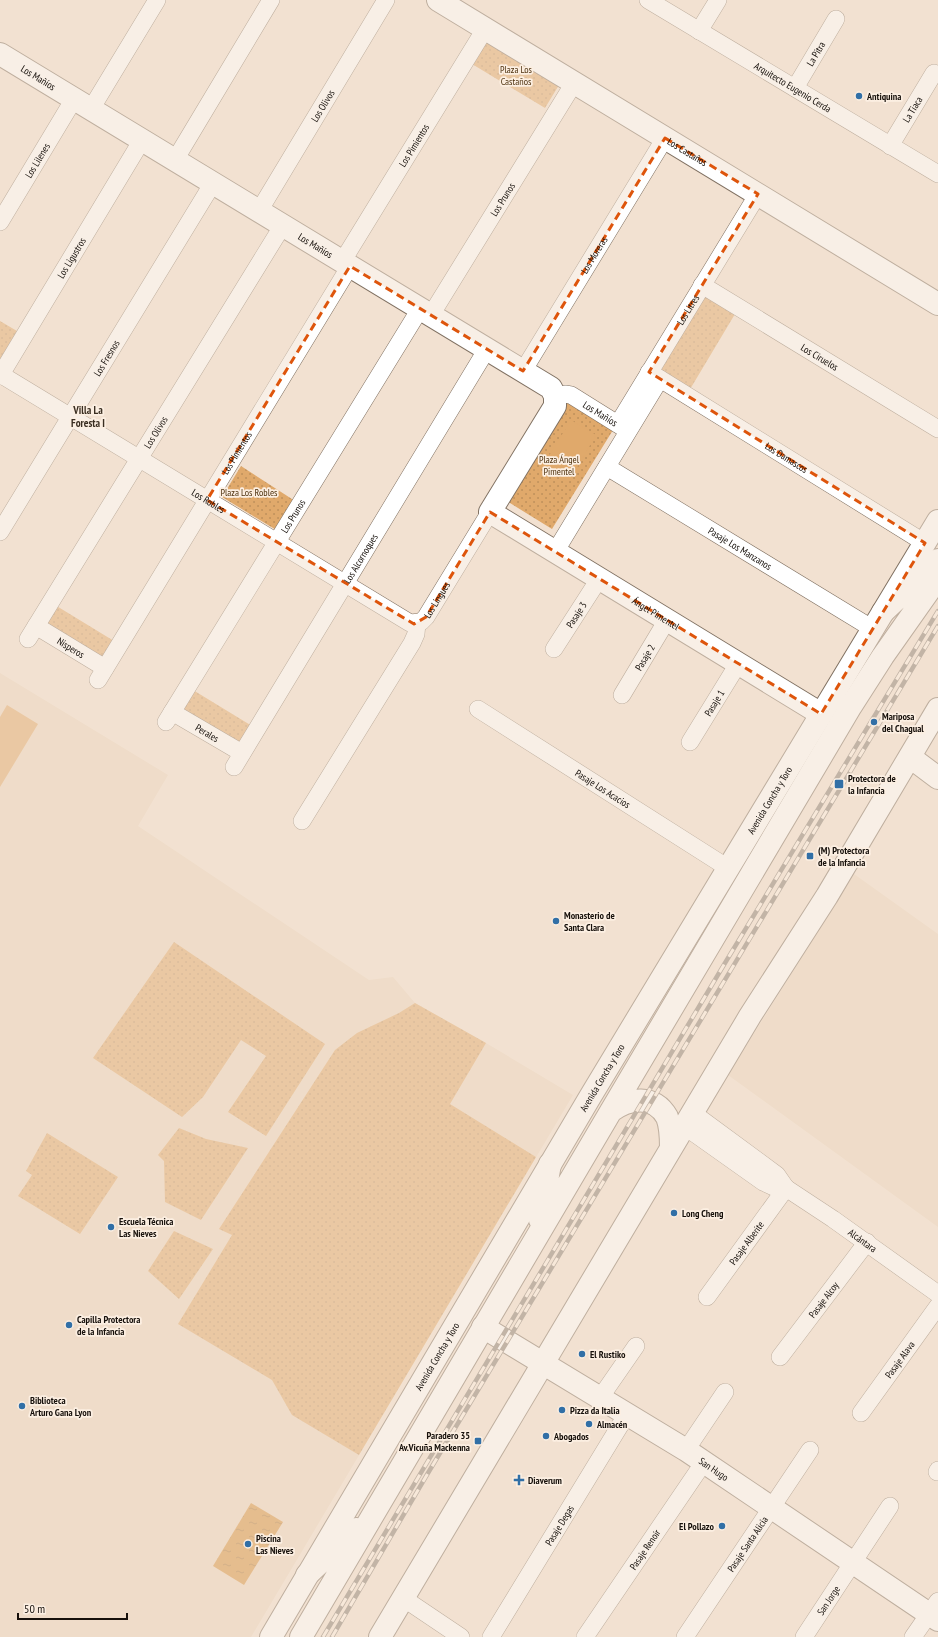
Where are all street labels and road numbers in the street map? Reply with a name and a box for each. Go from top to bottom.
street label: La Pitra [804,39,828,69]
street label: Arquitecto Eugenio Cerda [752,59,833,115]
street label: Los Mañíos [19,62,58,94]
street label: Los Olivos [308,87,338,124]
street label: La Tiaca [900,94,925,125]
street label: Los Pimientos [396,121,432,169]
street label: Los Castaños [665,135,710,169]
street label: Los Lilenes [22,140,53,180]
street label: Los Prunos [488,180,518,219]
street label: Los Mañíos [296,230,336,261]
street label: Los Moreras [578,234,611,276]
street label: Los Ligustros [54,235,89,281]
street label: Los Litres [674,292,703,327]
street label: Los Fresnos [91,337,123,379]
street label: Los Ciruelos [798,341,841,374]
street label: Los Mañíos [581,398,620,430]
street label: Los Olivos [141,413,171,451]
street label: Los Pimientos [219,429,255,477]
street label: Los Damascos [763,440,811,476]
street label: Los Robles [189,486,228,516]
street label: Los Prunos [278,496,309,535]
street label: Pasaje Los Manzanos [706,524,775,573]
street label: Los Alcornoques [341,531,381,586]
street label: Los Lingues [421,579,453,621]
street label: Ángel Pimentel [630,594,682,633]
street label: Pasaje 3 [563,599,590,630]
street label: Nísperos [55,634,87,661]
street label: Pasaje 2 [632,642,658,673]
street label: Pasaje 1 [702,688,728,719]
street label: Perales [193,721,222,745]
street label: Avenida Concha y Toro [744,764,795,837]
street label: Pasaje Los Acacios [573,766,633,812]
street label: Avenida Concha y Toro [577,1042,628,1114]
street label: Pasaje Alberite [726,1219,767,1268]
street label: Alcántara [845,1226,879,1255]
street label: Pasaje Alcoy [806,1279,842,1321]
street label: Avenida Concha y Toro [412,1320,462,1393]
street label: Pasaje Alava [882,1339,918,1381]
street label: San Hugo [696,1455,731,1484]
street label: Pasaje Degas [542,1502,577,1548]
street label: Pasaje Santa Alicia [724,1514,771,1575]
street label: Pasaje Renoir [627,1527,664,1572]
street label: San Jorge [814,1583,843,1618]

